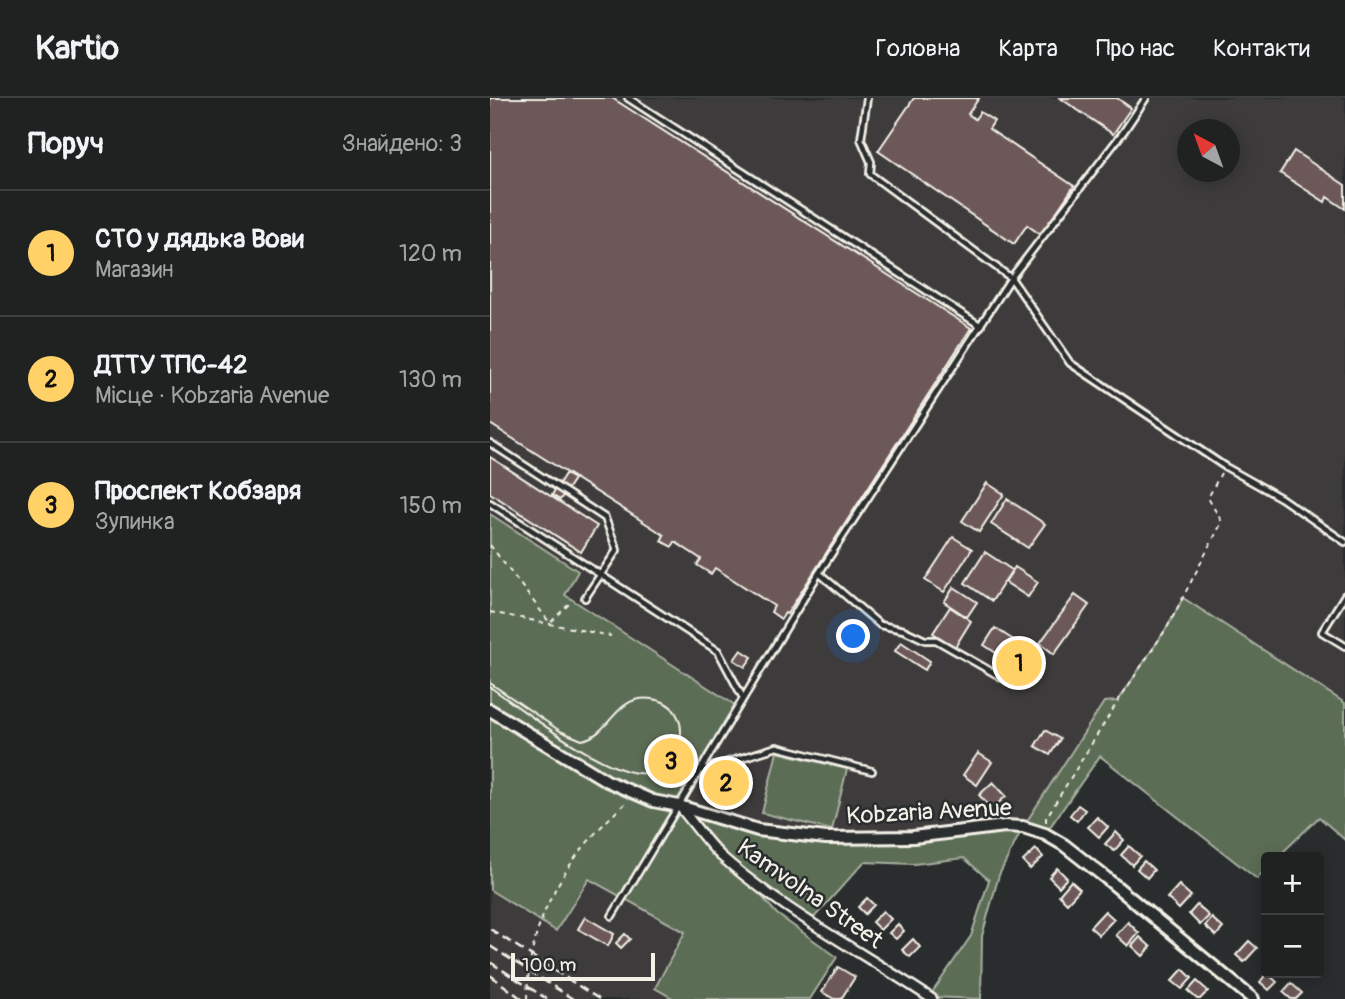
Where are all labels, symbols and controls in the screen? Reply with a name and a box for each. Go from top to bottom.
text: Kartio [35,28,119,69]
text: Головна [876,34,960,63]
text: Карта [998,34,1058,63]
text: Про нас [1096,34,1175,63]
text: Контакти [1213,34,1310,63]
north arrow [1177,119,1240,182]
text: Поруч [28,125,104,162]
text: Знайдено: 3 [342,129,462,158]
text: СТО у дядька Вови [95,223,304,255]
text: 1 [47,239,56,268]
text: 120 m [399,239,462,268]
text: Магазин [95,255,174,284]
text: ДТТУ ТПС-42 [95,349,247,381]
text: 2 [45,365,57,394]
text: 130 m [399,365,462,394]
text: Місце · Kobzaria Avenue [95,381,329,410]
text: Проспект Кобзаря [95,475,301,507]
text: 3 [45,491,57,520]
text: 150 m [399,491,462,520]
text: Зупинка [95,507,175,536]
your location [836,619,870,653]
pin: 1 [996,637,1042,689]
pin: 3 [648,735,694,787]
pin: 2 [703,757,749,809]
street label: Kobzaria Avenue [845,793,1013,831]
street label: Kamvolna Street [731,833,889,955]
map controls [1261,852,1324,978]
button: + [1261,852,1324,915]
button: − [1261,915,1324,978]
scale bar [511,950,654,982]
text: 100 m [522,953,576,977]

